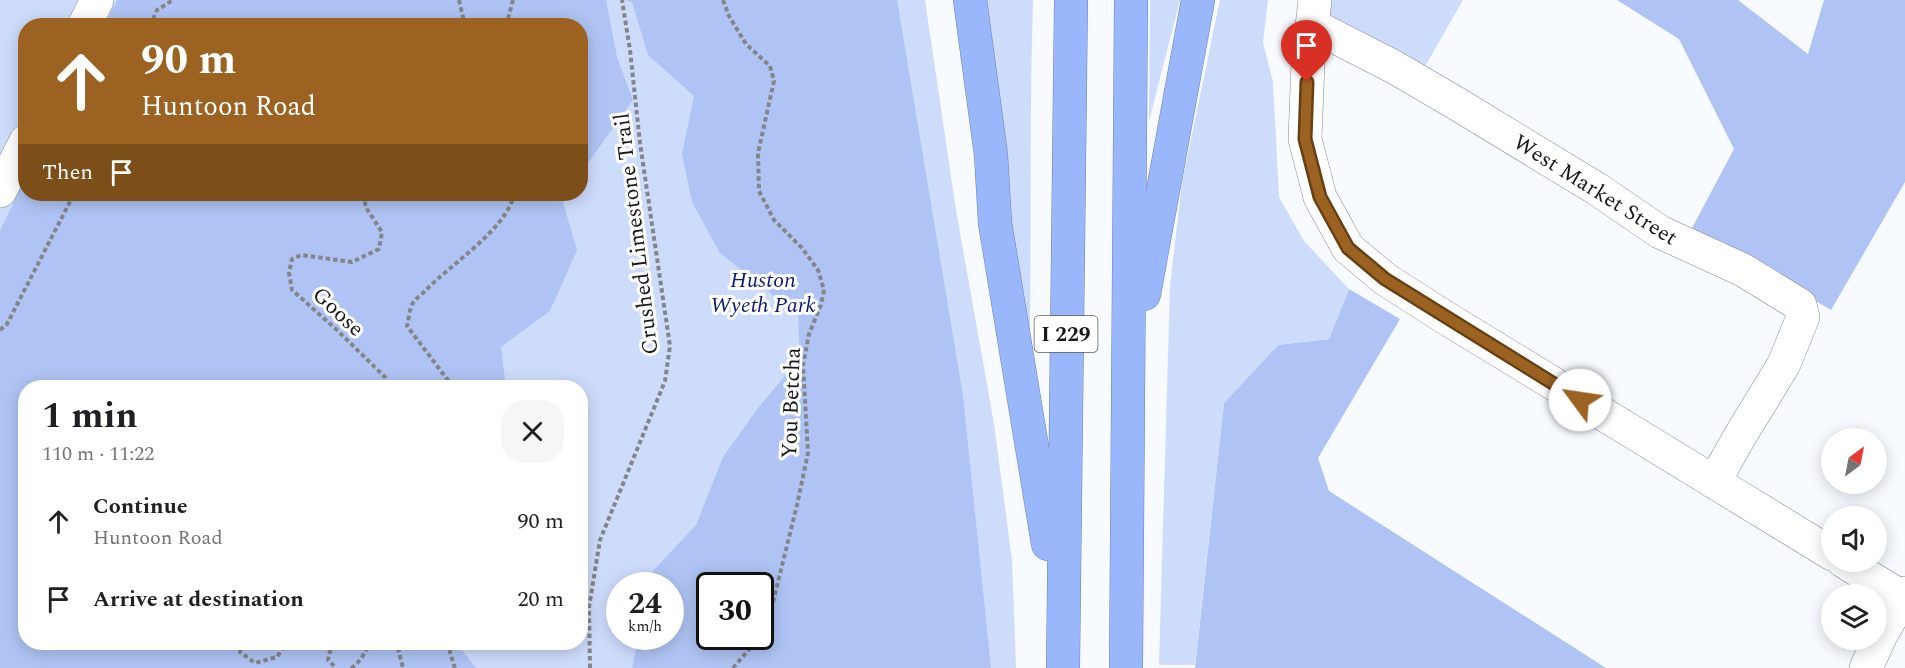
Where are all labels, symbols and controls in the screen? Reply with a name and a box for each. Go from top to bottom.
pin [1281,20,1332,82]
text: 90 m [141,29,236,92]
icon: arrive [1290,29,1323,62]
icon: ahead [42,42,120,120]
text: Huntoon Road [141,86,316,128]
street label: Crushed Limestone Trail [605,111,668,357]
street label: West Market Street [1507,126,1684,254]
text: Then [42,156,93,189]
icon: arrive [105,156,138,189]
park label: Huston Wyeth Park [710,264,816,322]
street label: Goose [304,279,372,345]
road number: I 229 [1034,316,1098,352]
street label: You Betcha [773,347,810,459]
position arrow [1548,368,1612,432]
text: 1 min [42,389,138,444]
button: close [501,400,564,463]
north arrow [1821,428,1887,494]
map controls [1821,428,1887,650]
text: 110 m · 11:22 [42,439,154,469]
text: Continue [93,490,188,523]
icon: ahead [42,505,75,538]
text: 90 m [518,505,564,538]
button: sound [1821,506,1887,572]
text: Huntoon Road [93,523,223,553]
speed limit sign: 30 [696,572,774,650]
text: 24 [628,581,662,627]
icon: arrive [42,583,75,616]
text: Arrive at destination [93,583,304,616]
text: 20 m [518,583,564,616]
button: layers [1821,584,1887,650]
text: km/h [628,615,662,638]

